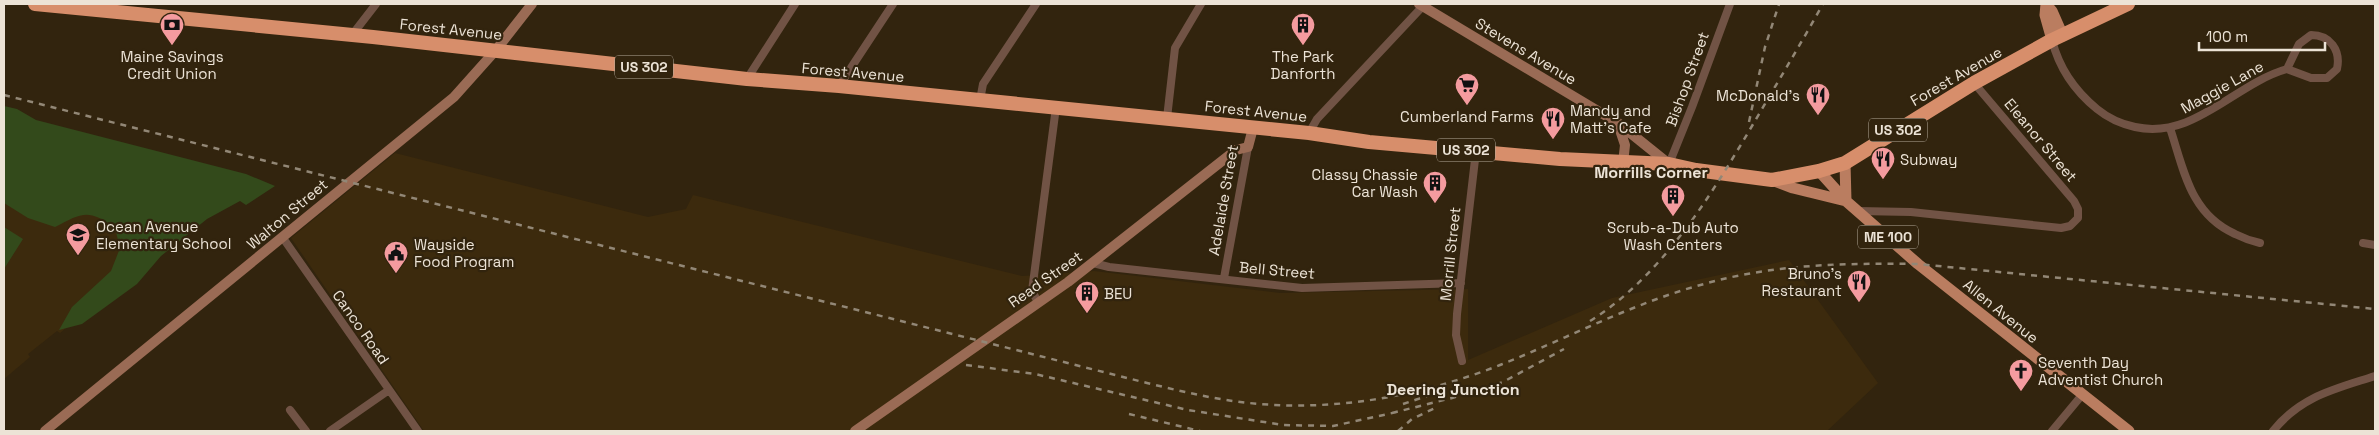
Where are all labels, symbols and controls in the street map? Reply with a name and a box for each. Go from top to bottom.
bank icon: Maine Savings Credit Union [159,12,185,46]
building icon: The Park Danforth [1290,12,1316,46]
street label: Stevens Avenue [1472,13,1580,89]
street label: Forest Avenue [399,14,503,44]
scale bar [2199,20,2325,52]
text: 100 m [2206,27,2248,46]
street label: Bishop Street [1661,29,1713,129]
street label: Forest Avenue [1907,42,2005,110]
place label: Maine Savings Credit Union [120,47,224,83]
place label: The Park Danforth [1271,47,1335,83]
road number: US 302 [615,56,673,78]
street label: Maggie Lane [2177,56,2267,118]
street label: Forest Avenue [801,58,905,86]
supermarket icon: Cumberland Farms [1454,72,1480,106]
restaurant icon: McDonald's [1805,82,1831,116]
place label: McDonald's [1716,86,1800,105]
street label: Eleanor Street [2000,94,2082,186]
street label: Forest Avenue [1204,96,1308,126]
place label: Mandy and Matt's Cafe [1570,101,1652,137]
restaurant icon: Mandy and Matt's Cafe [1540,106,1566,140]
place label: Cumberland Farms [1400,107,1534,126]
road number: US 302 [1869,118,1927,142]
road number: US 302 [1437,138,1495,162]
street label: Adelaide Street [1204,143,1242,257]
restaurant icon: Subway [1870,146,1896,180]
place label: Subway [1900,150,1957,169]
district label: Morrills Corner [1594,162,1708,183]
place label: Classy Chassie Car Wash [1312,165,1418,201]
building icon: Classy Chassie Car Wash [1422,170,1448,204]
street label: Walton Street [243,175,332,253]
building icon: Scrub-a-Dub Auto Wash Centers [1660,183,1686,217]
street label: Morrill Street [1436,206,1464,302]
place label: Ocean Avenue Elementary School [96,217,232,253]
place label: Scrub-a-Dub Auto Wash Centers [1607,218,1739,254]
school or university icon: Ocean Avenue Elementary School [65,222,91,256]
road number: ME 100 [1858,226,1918,248]
place label: Wayside Food Program [414,235,514,271]
public building icon: Wayside Food Program [383,240,409,274]
street label: Read Street [1004,246,1086,311]
street label: Bell Street [1238,257,1316,283]
place label: Bruno's Restaurant [1762,264,1842,300]
restaurant icon: Bruno's Restaurant [1846,269,1872,303]
street label: Allen Avenue [1959,275,2043,347]
building icon: BEU [1074,280,1100,314]
place label: BEU [1104,284,1132,303]
street label: Canco Road [328,286,394,368]
place label: Seventh Day Adventist Church [2038,353,2163,389]
church icon: Seventh Day Adventist Church [2008,358,2034,392]
district label: Deering Junction [1386,379,1520,400]

